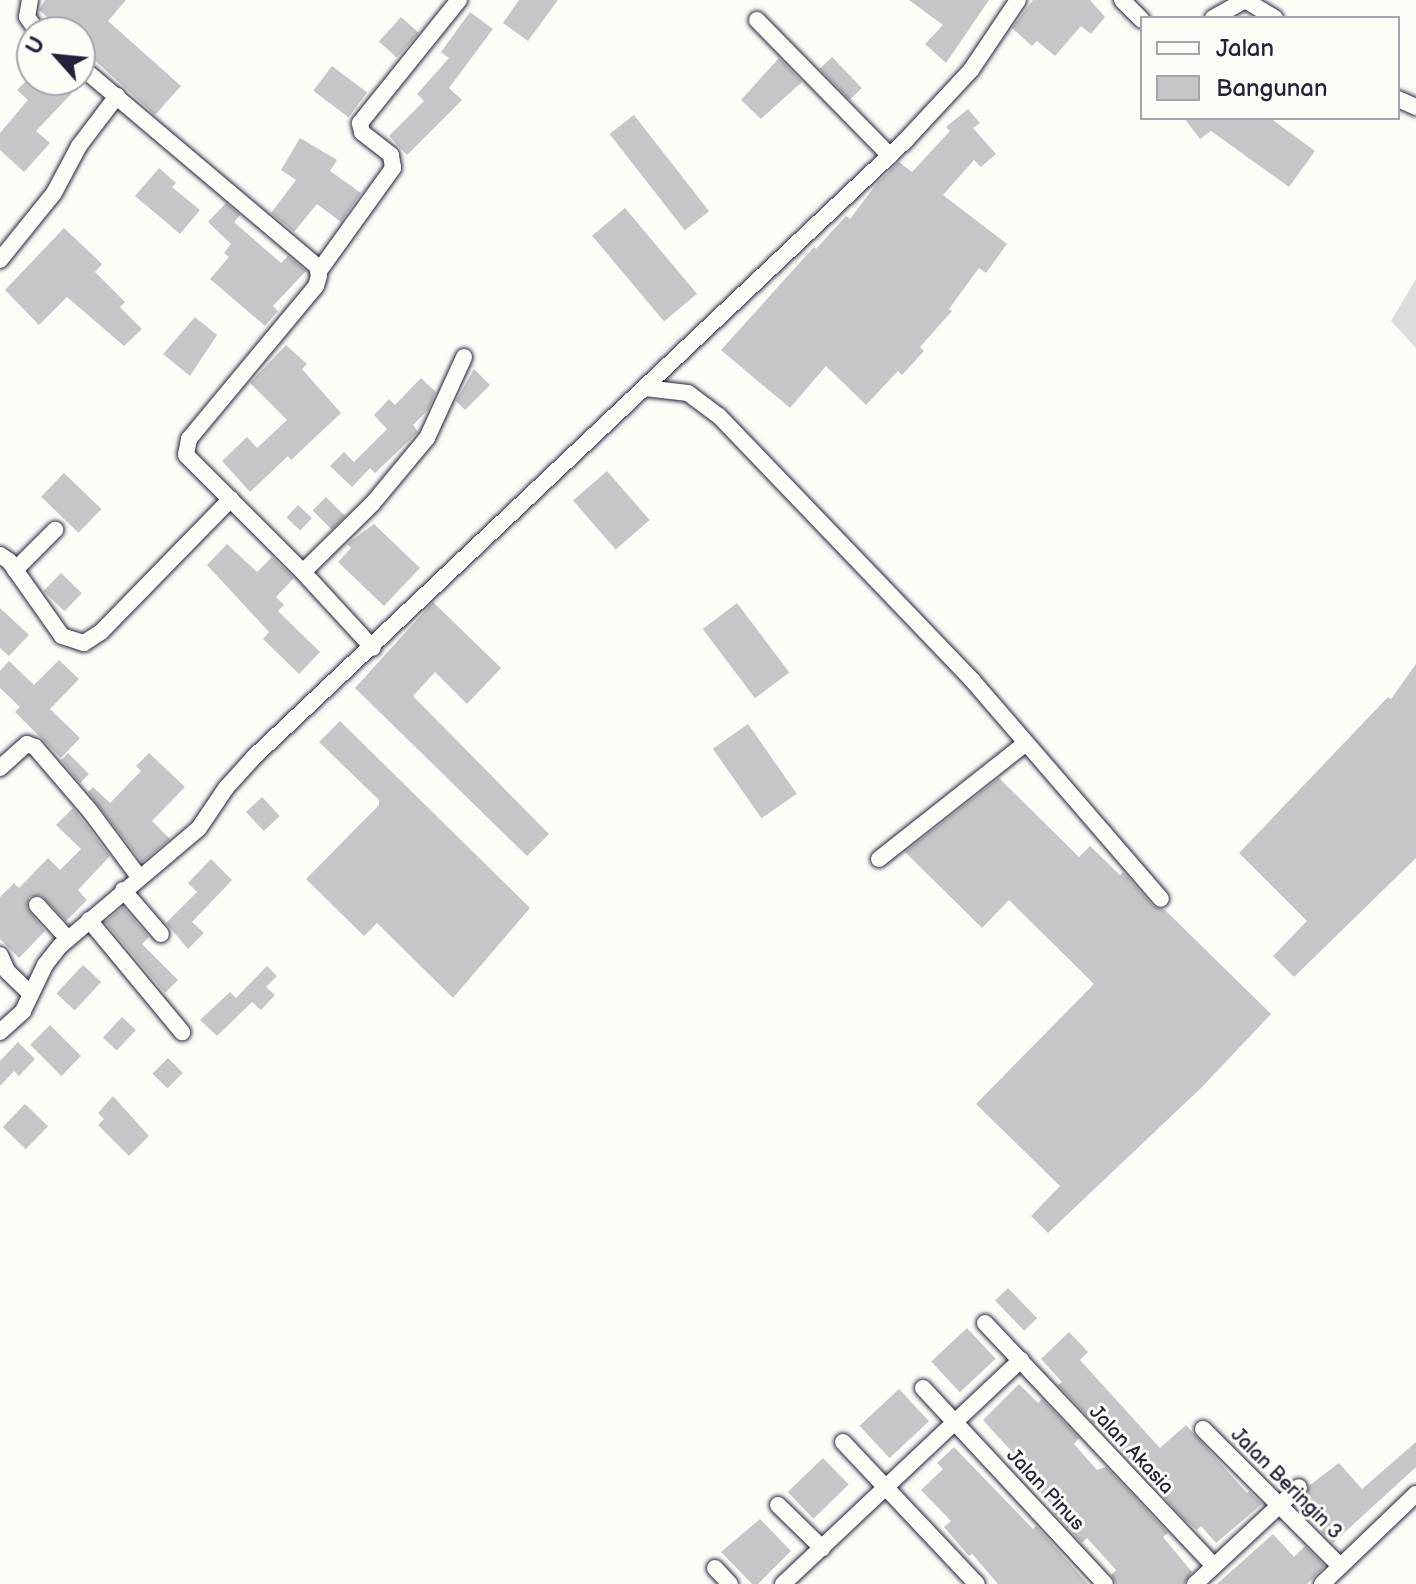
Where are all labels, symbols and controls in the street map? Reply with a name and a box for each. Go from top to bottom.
north arrow [16,16,96,96]
legend [1140,16,1400,120]
text: U [20,33,52,59]
text: Jalan [1216,34,1274,63]
text: Bangunan [1216,74,1327,103]
street label: Jalan Akasia [1084,1401,1178,1499]
street label: Jalan Beringin 3 [1225,1423,1347,1545]
street label: Jalan Pinus [1001,1444,1089,1536]

